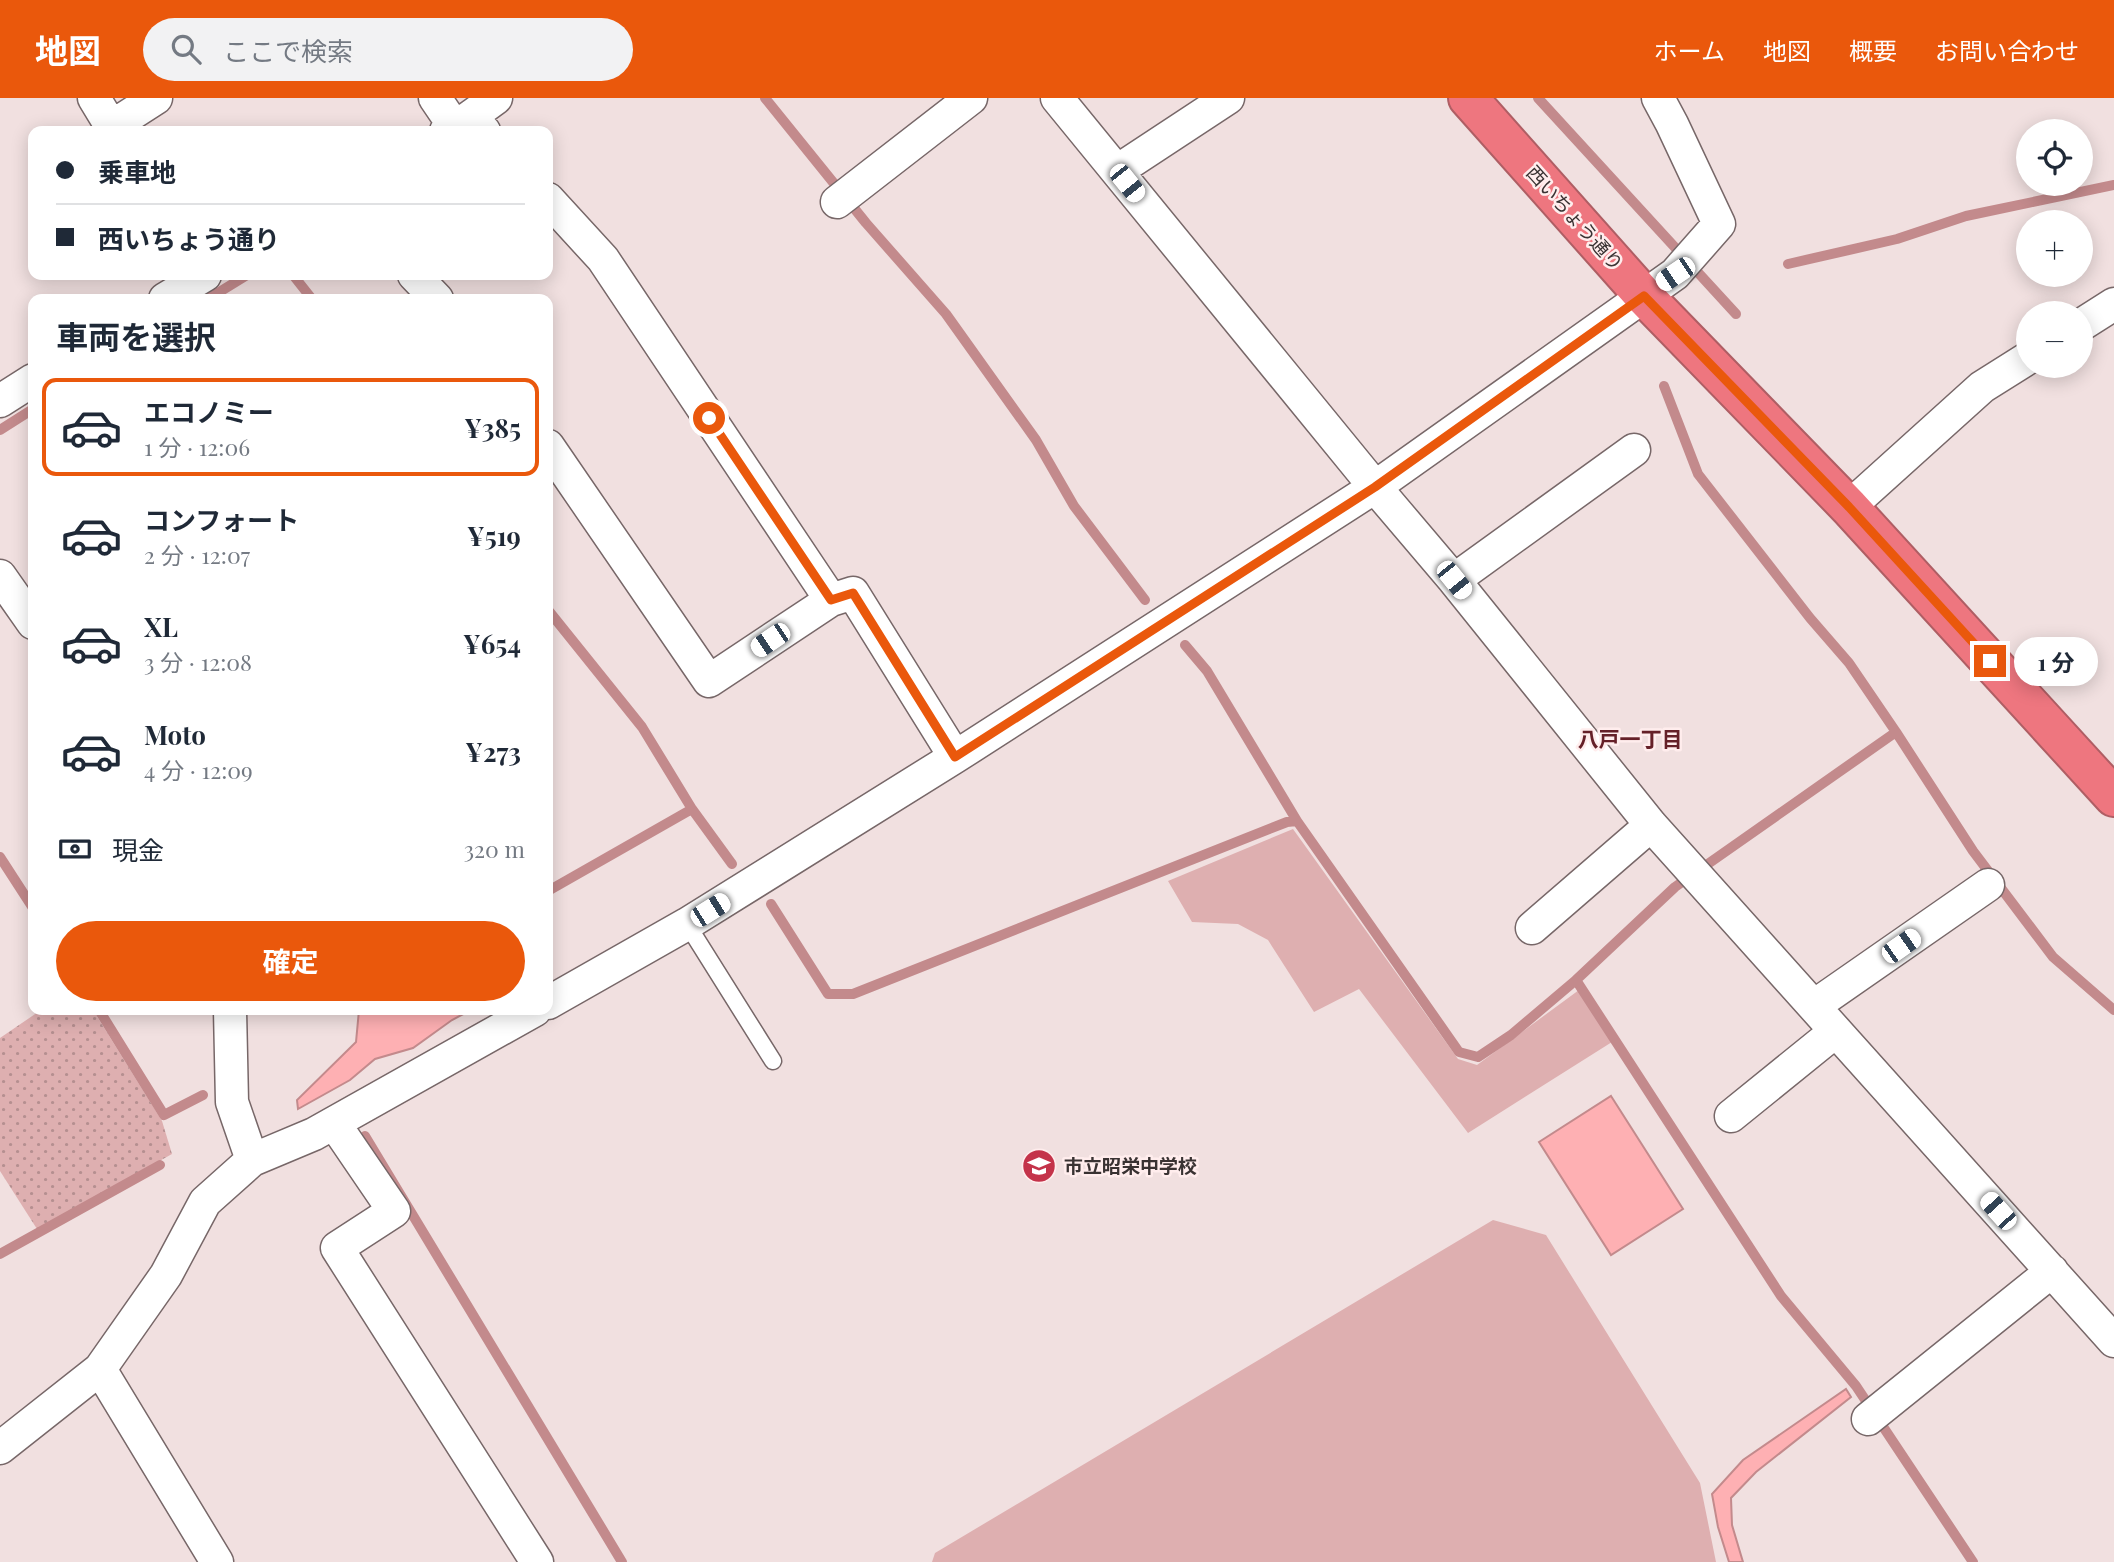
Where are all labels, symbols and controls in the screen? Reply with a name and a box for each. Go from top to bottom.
search box [143,18,633,81]
text: 地図 [35,27,101,71]
icon: search [167,30,205,68]
text: ここで検索 [223,33,353,68]
text: ホーム [1654,34,1725,66]
text: 地図 [1763,34,1811,66]
text: 概要 [1849,34,1897,66]
text: お問い合わせ [1935,34,2079,66]
map controls [2016,119,2093,378]
button: locate [2016,119,2093,196]
text: 乗車地 [98,154,176,189]
street label: 西いちょう通り [1522,159,1630,275]
car [1106,160,1149,206]
button: + [2016,210,2093,287]
text: 西いちょう通り [98,221,280,256]
car [1652,254,1699,294]
button: − [2016,301,2093,378]
text: 車両を選択 [56,314,216,357]
text: エコノミー [144,394,274,429]
icon: car [60,396,123,459]
route start [693,402,725,434]
text: ¥385 [464,410,521,445]
text: 1 分 · 12:06 [144,431,250,462]
text: コンフォート [144,502,299,537]
icon: car [60,504,123,567]
text: ¥519 [467,518,521,553]
text: 2 分 · 12:07 [144,539,250,570]
car [1433,557,1476,603]
text: XL [144,609,178,644]
icon: car [60,612,123,675]
car [747,620,794,660]
text: ¥654 [463,626,521,661]
callout: 1 分 [2014,636,2098,686]
route end [1974,645,2006,677]
text: 3 分 · 12:08 [144,646,252,677]
text: 1 分 [2037,646,2075,677]
text: Moto [144,717,206,752]
icon: car [60,720,123,783]
district label: 八戸一丁目 [1578,724,1683,752]
text: ¥273 [465,734,521,769]
text: 4 分 · 12:09 [144,754,253,785]
icon: cash [56,830,94,868]
text: 現金 [112,832,164,867]
text: 320 m [464,833,525,864]
car [687,890,734,930]
button: 確定 [56,921,525,1001]
car [1878,925,1925,967]
school or university icon: 市立昭栄中学校 [1020,1147,1058,1185]
place label: 市立昭栄中学校 [1064,1152,1197,1178]
car [1977,1188,2020,1234]

